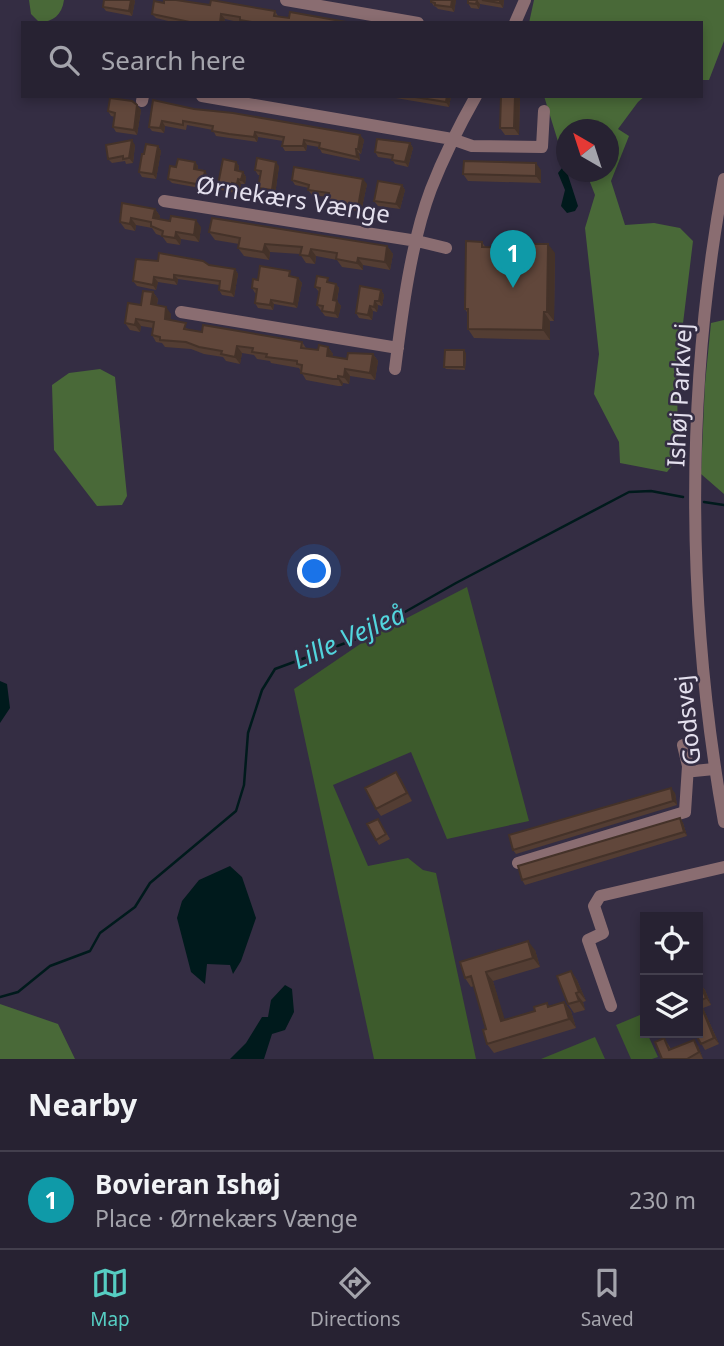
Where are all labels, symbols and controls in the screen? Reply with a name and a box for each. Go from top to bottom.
search box [21,21,703,98]
icon: search [45,41,83,79]
text: Search here [101,42,246,78]
north arrow [556,119,619,182]
street label: Ørnekærs Vænge [194,167,393,230]
pin: 1 [490,230,536,288]
street label: Ishøj Parkvej [658,322,699,468]
your location [297,554,331,588]
water label: Lille Vejleå [286,595,411,677]
street label: Godsvej [665,674,708,767]
map controls [640,912,703,1038]
button: locate [640,912,703,975]
button: layers [640,975,703,1038]
text: Nearby [28,1084,137,1125]
text: Bovieran Ishøj [95,1166,280,1202]
text: 1 [44,1184,58,1216]
text: 230 m [629,1184,696,1216]
text: Place · Ørnekærs Vænge [95,1202,358,1234]
tab: Map [90,1264,130,1332]
tab: Directions [310,1264,400,1332]
tab: Saved [581,1264,634,1332]

